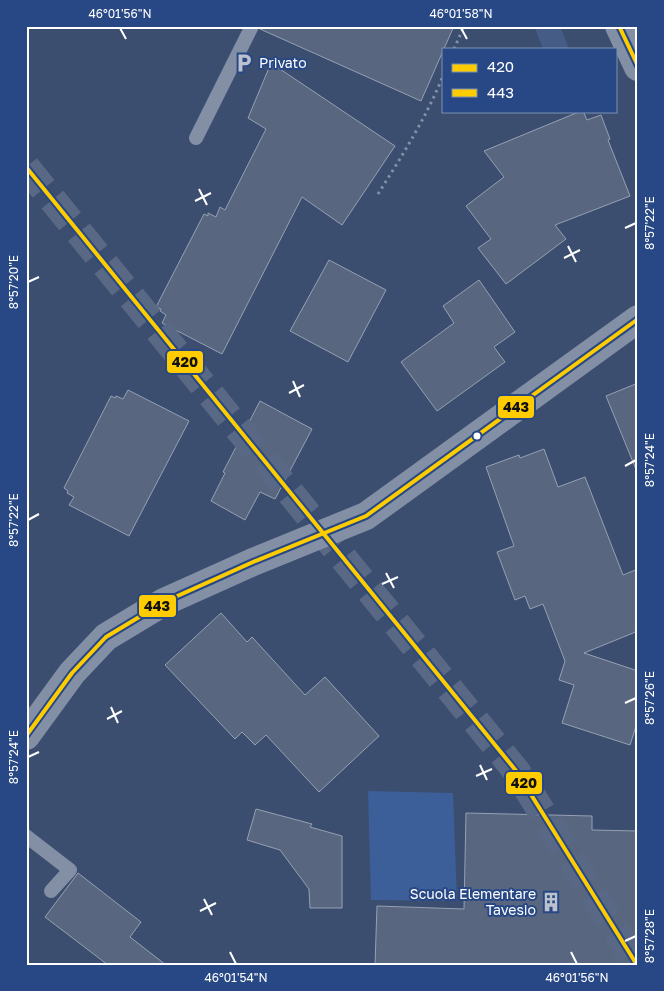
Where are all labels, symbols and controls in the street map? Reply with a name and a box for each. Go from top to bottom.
text: 46°01'56"N [88,6,152,21]
text: 46°01'58"N [429,6,493,21]
legend [442,48,616,112]
parking icon: Privato [233,52,255,74]
place label: Privato [259,54,307,71]
text: 420 [487,57,514,75]
text: 443 [487,83,514,101]
text: 8°57'22"E [642,196,657,250]
text: 8°57'20"E [6,255,21,309]
line badge: 420 [166,350,204,374]
text: 420 [172,353,198,370]
line badge: 443 [497,395,535,419]
text: 443 [503,398,529,415]
unlabelled marker [472,431,482,441]
text: 8°57'24"E [642,433,657,487]
text: 8°57'22"E [6,493,21,547]
line badge: 443 [138,594,177,618]
text: 443 [144,597,170,614]
text: 8°57'26"E [642,671,657,725]
text: 8°57'24"E [6,730,21,784]
line badge: 420 [505,771,543,795]
text: 420 [511,774,537,791]
place label: Scuola Elementare Tavesio [410,885,536,918]
building icon: Scuola Elementare Tavesio [540,891,562,913]
text: 8°57'28"E [642,909,657,963]
text: 46°01'54"N [204,970,268,985]
text: 46°01'56"N [545,970,609,985]

